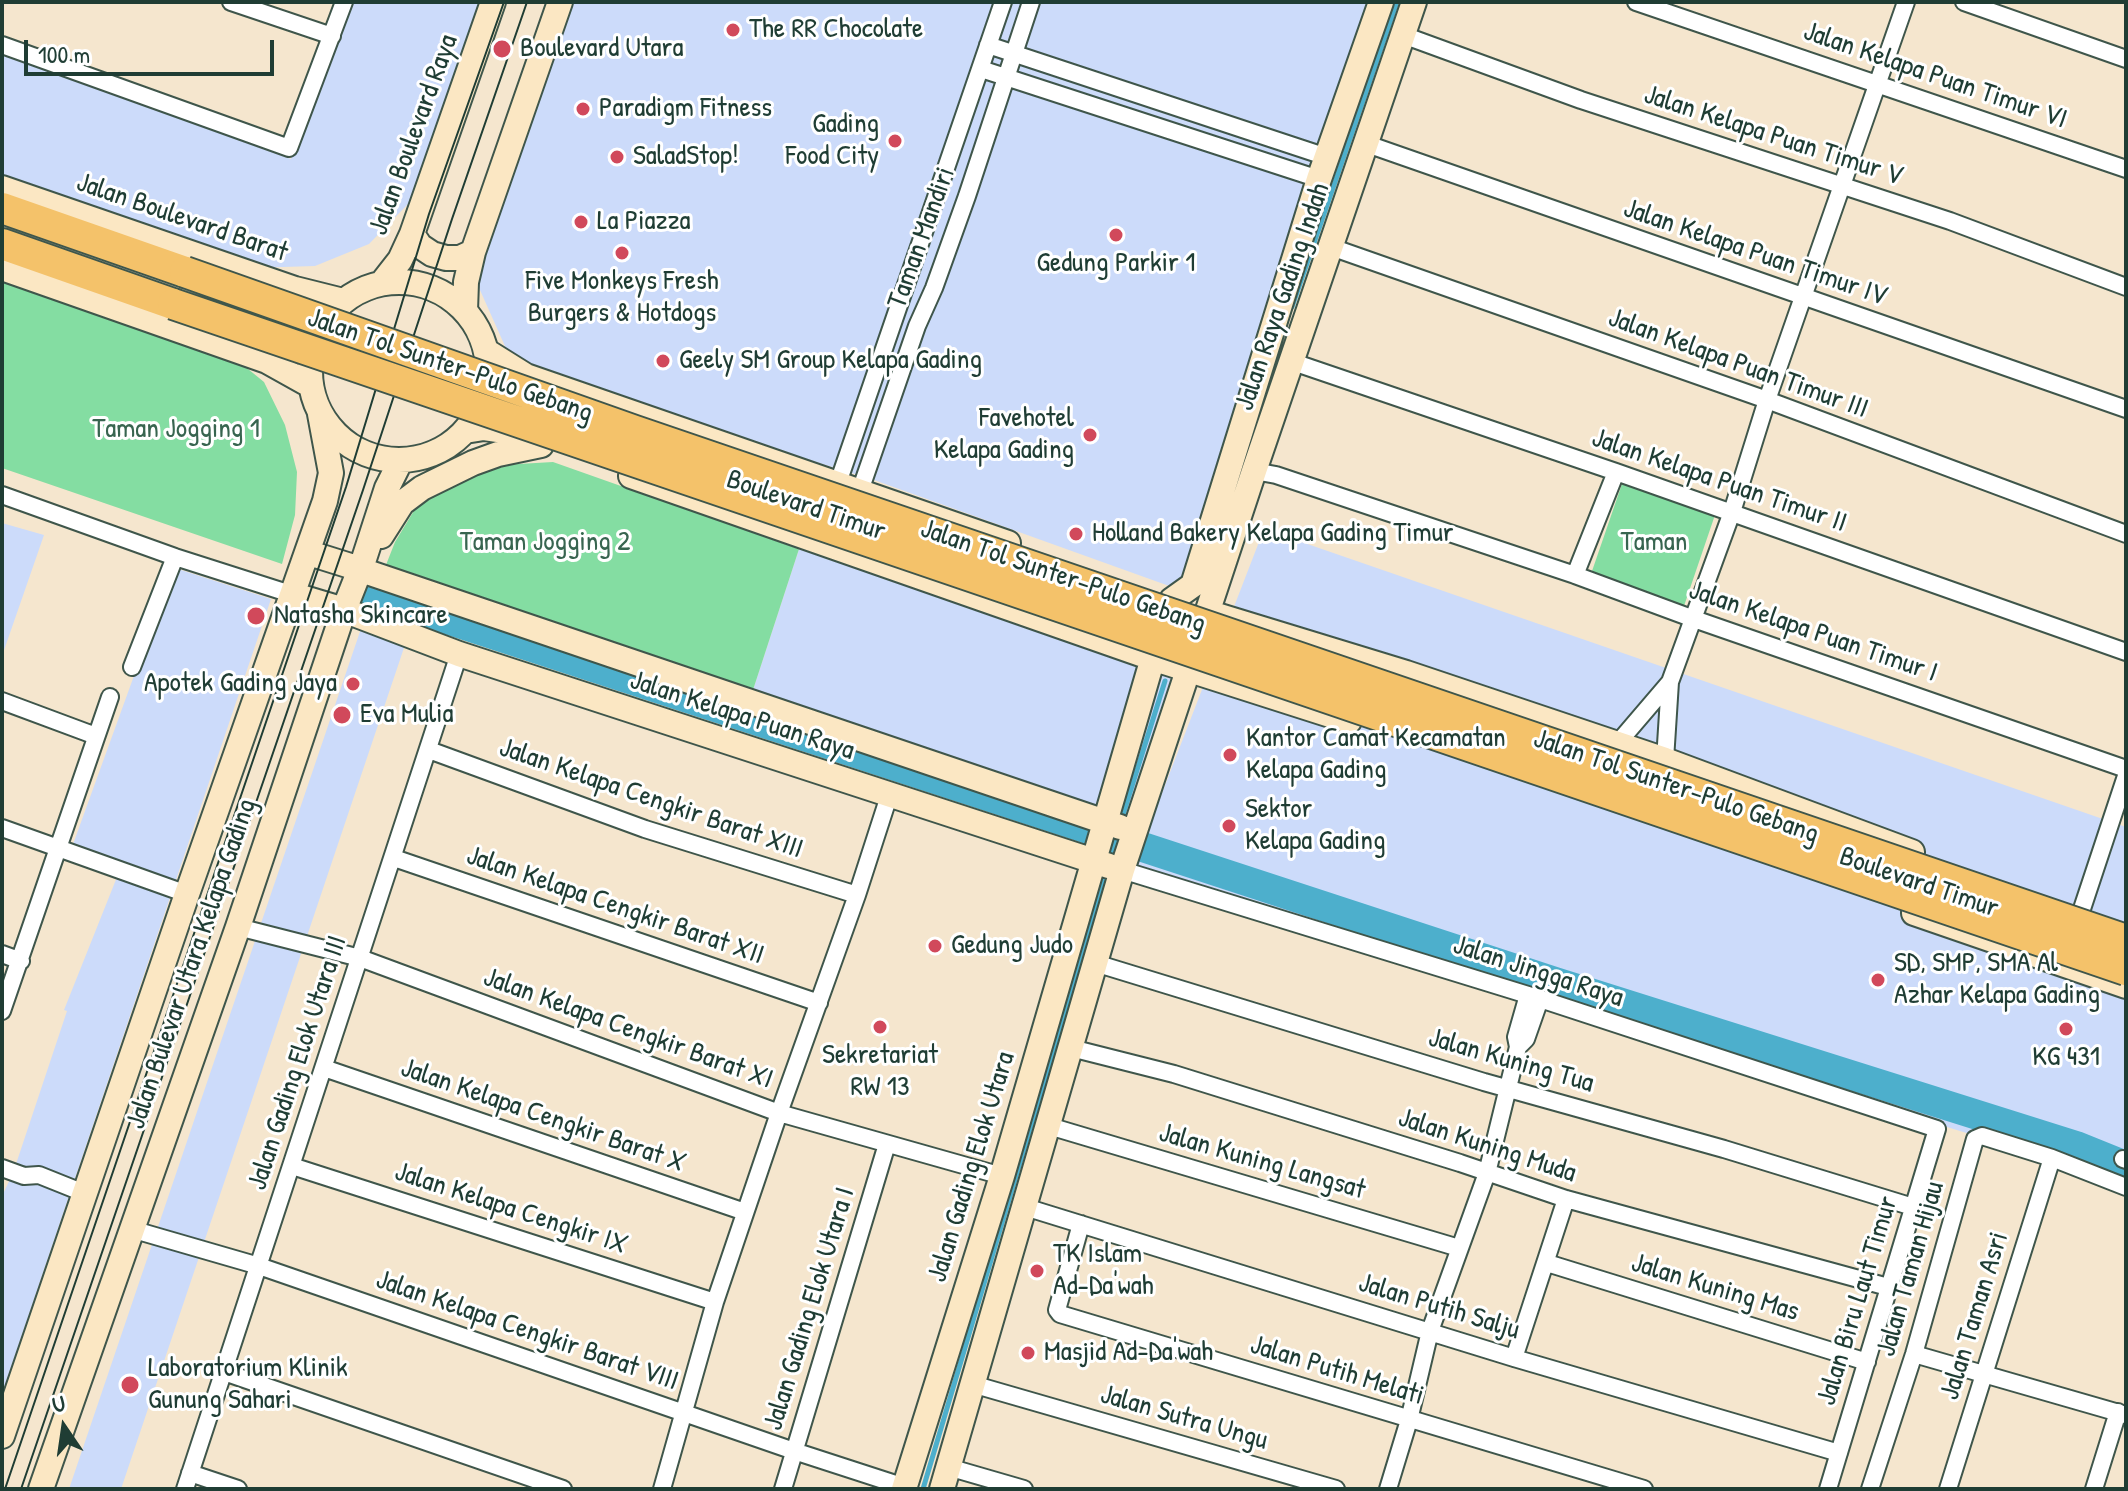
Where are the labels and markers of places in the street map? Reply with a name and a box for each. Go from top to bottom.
place label: The RR Chocolate [749,13,923,47]
marker: The RR Chocolate [724,21,742,39]
place label: Boulevard Utara [520,32,683,66]
marker: Boulevard Utara [491,38,513,60]
place label: Paradigm Fitness [599,92,772,126]
marker: Paradigm Fitness [574,100,592,118]
place label: Gading Food City [785,108,879,174]
marker: Gading Food City [886,132,904,150]
place label: SaladStop! [633,140,739,174]
marker: SaladStop! [608,148,626,166]
place label: La Piazza [597,205,690,239]
marker: La Piazza [572,213,590,231]
marker: Gedung Parkir 1 [1107,226,1125,244]
marker: Five Monkeys Fresh Burgers & Hotdogs [613,244,631,262]
place label: Gedung Parkir 1 [1037,247,1195,281]
place label: Five Monkeys Fresh Burgers & Hotdogs [526,265,718,331]
place label: Geely SM Group Kelapa Gading [679,344,982,378]
marker: Geely SM Group Kelapa Gading [654,352,672,370]
place label: Favehotel Kelapa Gading [934,402,1074,468]
marker: Favehotel Kelapa Gading [1081,426,1099,444]
place label: Holland Bakery Kelapa Gading Timur [1092,517,1454,551]
marker: Holland Bakery Kelapa Gading Timur [1067,525,1085,543]
place label: Natasha Skincare [274,599,448,633]
marker: Natasha Skincare [245,605,267,627]
place label: Apotek Gading Jaya [144,667,337,701]
marker: Apotek Gading Jaya [344,675,362,693]
place label: Eva Mulia [360,698,454,732]
marker: Eva Mulia [331,704,353,726]
place label: Kantor Camat Kecamatan Kelapa Gading [1246,722,1506,788]
marker: Kantor Camat Kecamatan Kelapa Gading [1221,746,1239,764]
place label: Sektor Kelapa Gading [1245,793,1385,859]
marker: Sektor Kelapa Gading [1220,817,1238,835]
place label: Gedung Judo [951,929,1073,963]
marker: Gedung Judo [926,937,944,955]
place label: SD, SMP, SMA Al Azhar Kelapa Gading [1894,947,2100,1013]
marker: SD, SMP, SMA Al Azhar Kelapa Gading [1869,971,1887,989]
marker: Sekretariat RW 13 [871,1018,889,1036]
marker: KG 431 [2057,1020,2075,1038]
place label: Sekretariat RW 13 [822,1039,938,1105]
place label: KG 431 [2032,1041,2100,1075]
place label: TK Islam Ad-Da'wah [1053,1238,1153,1304]
marker: TK Islam Ad-Da'wah [1028,1262,1046,1280]
place label: Masjid Ad-Da'wah [1044,1336,1213,1370]
marker: Masjid Ad-Da'wah [1019,1344,1037,1362]
place label: Laboratorium Klinik Gunung Sahari [148,1352,348,1418]
marker: Laboratorium Klinik Gunung Sahari [119,1374,141,1396]

